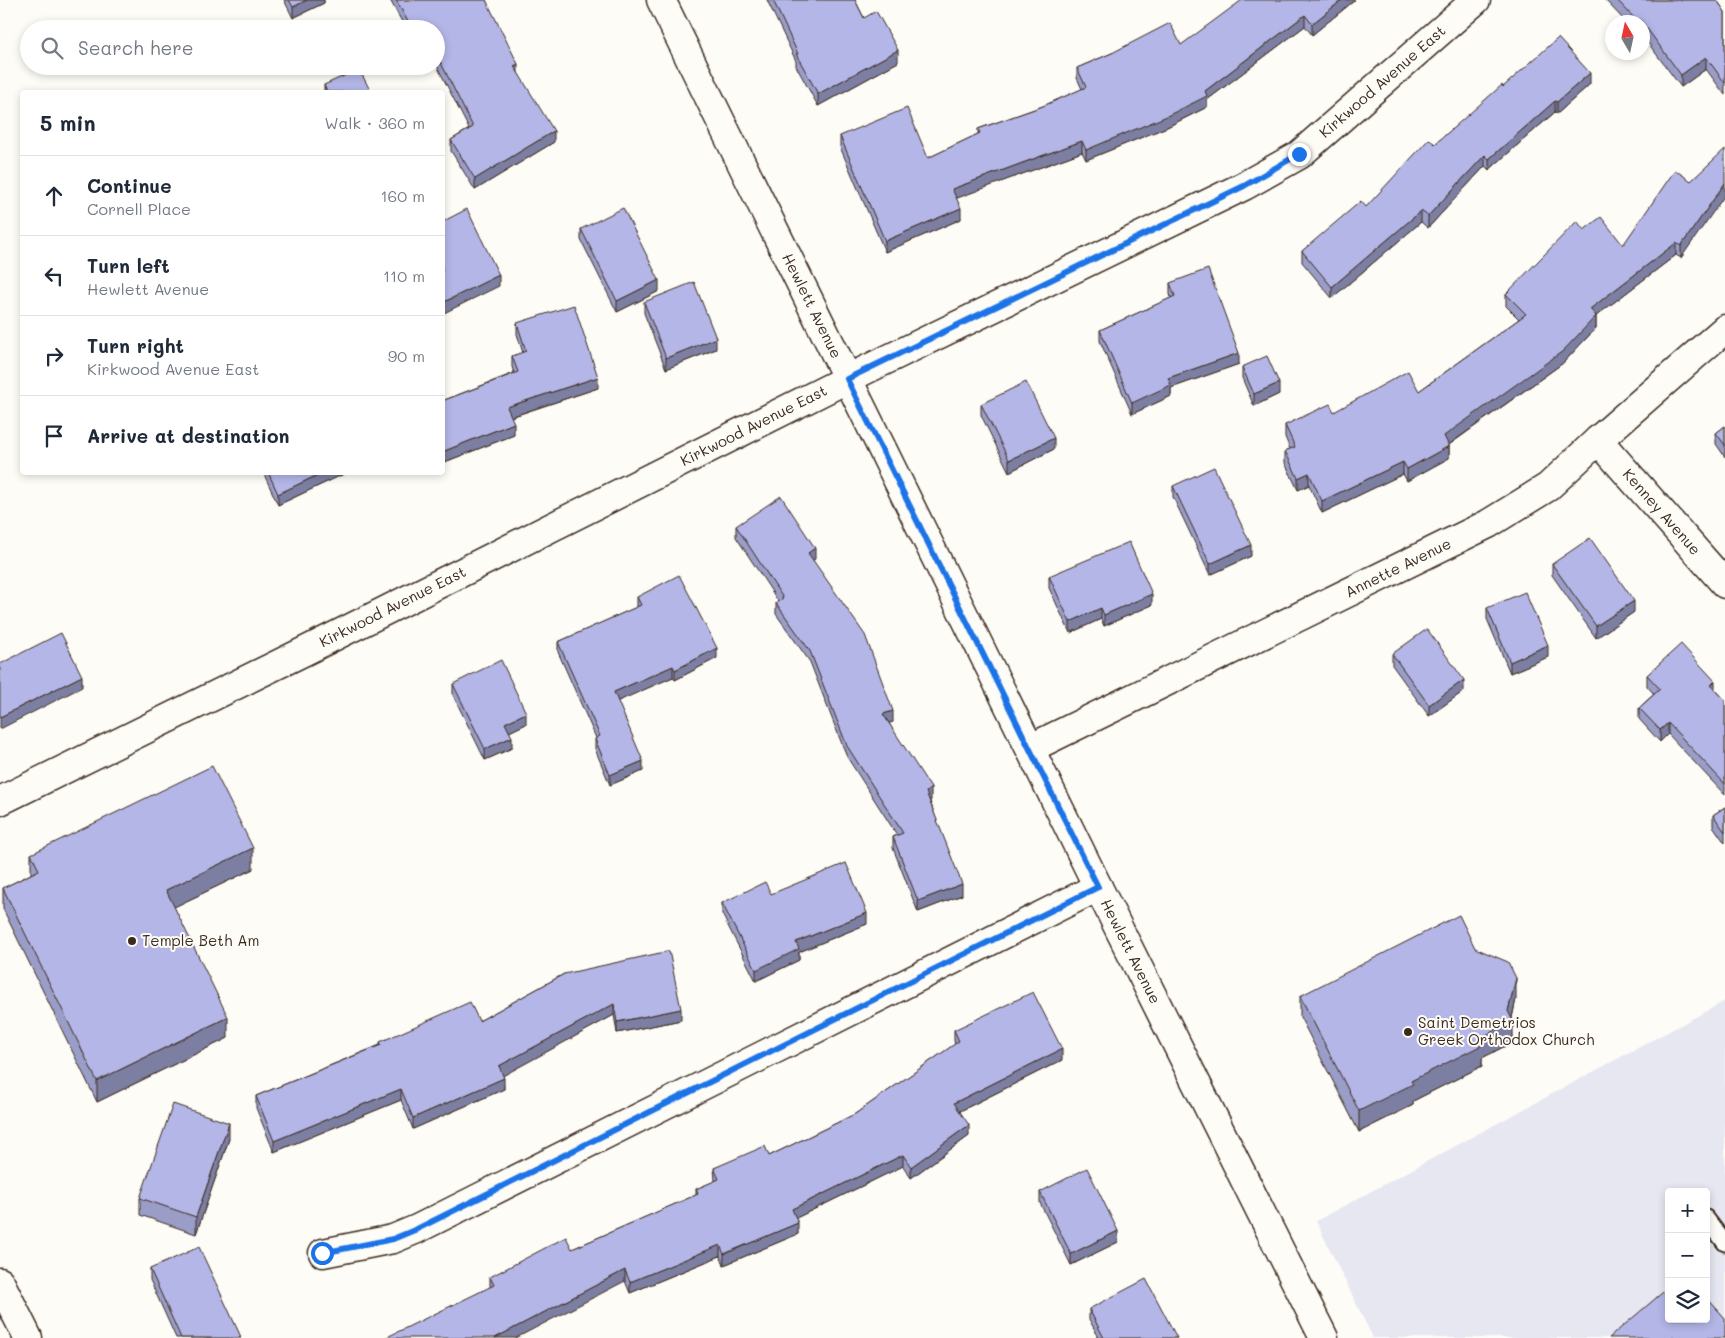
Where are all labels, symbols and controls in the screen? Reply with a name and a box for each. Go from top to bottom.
north arrow [1605,15,1650,60]
search box [20,20,445,75]
street label: Kirkwood Avenue East [1315,20,1449,142]
icon: search [38,34,66,62]
text: Search here [78,35,194,60]
text: 5 min [40,109,96,136]
text: Walk · 360 m [324,112,425,133]
route end [1288,143,1311,166]
text: Continue [87,173,172,198]
icon: ahead [40,182,68,210]
text: 160 m [380,185,425,206]
text: Cornell Place [87,198,191,219]
street label: Hewlett Avenue [778,250,847,361]
text: Turn left [87,253,170,278]
icon: left [40,262,68,290]
text: 110 m [383,265,425,286]
text: Hewlett Avenue [87,278,209,299]
text: Turn right [87,333,184,358]
icon: right [40,342,68,370]
text: 90 m [388,345,425,366]
text: Kirkwood Avenue East [87,358,259,379]
street label: Kirkwood Avenue East [677,380,830,470]
icon: arrive [40,422,68,450]
text: Arrive at destination [87,423,290,448]
street label: Kenney Avenue [1619,464,1706,559]
street label: Annette Avenue [1342,533,1454,602]
street label: Kirkwood Avenue East [316,561,469,651]
street label: Hewlett Avenue [1097,895,1166,1007]
place label: Temple Beth Am [142,930,260,950]
marker: Temple Beth Am [126,935,138,947]
place label: Saint Demetrios Greek Orthodox Church [1418,1012,1594,1049]
marker: Saint Demetrios Greek Orthodox Church [1402,1026,1414,1038]
map controls [1665,1188,1710,1323]
button: + [1665,1188,1710,1233]
button: − [1665,1233,1710,1278]
route start [311,1242,334,1265]
button: layers [1665,1278,1710,1323]

